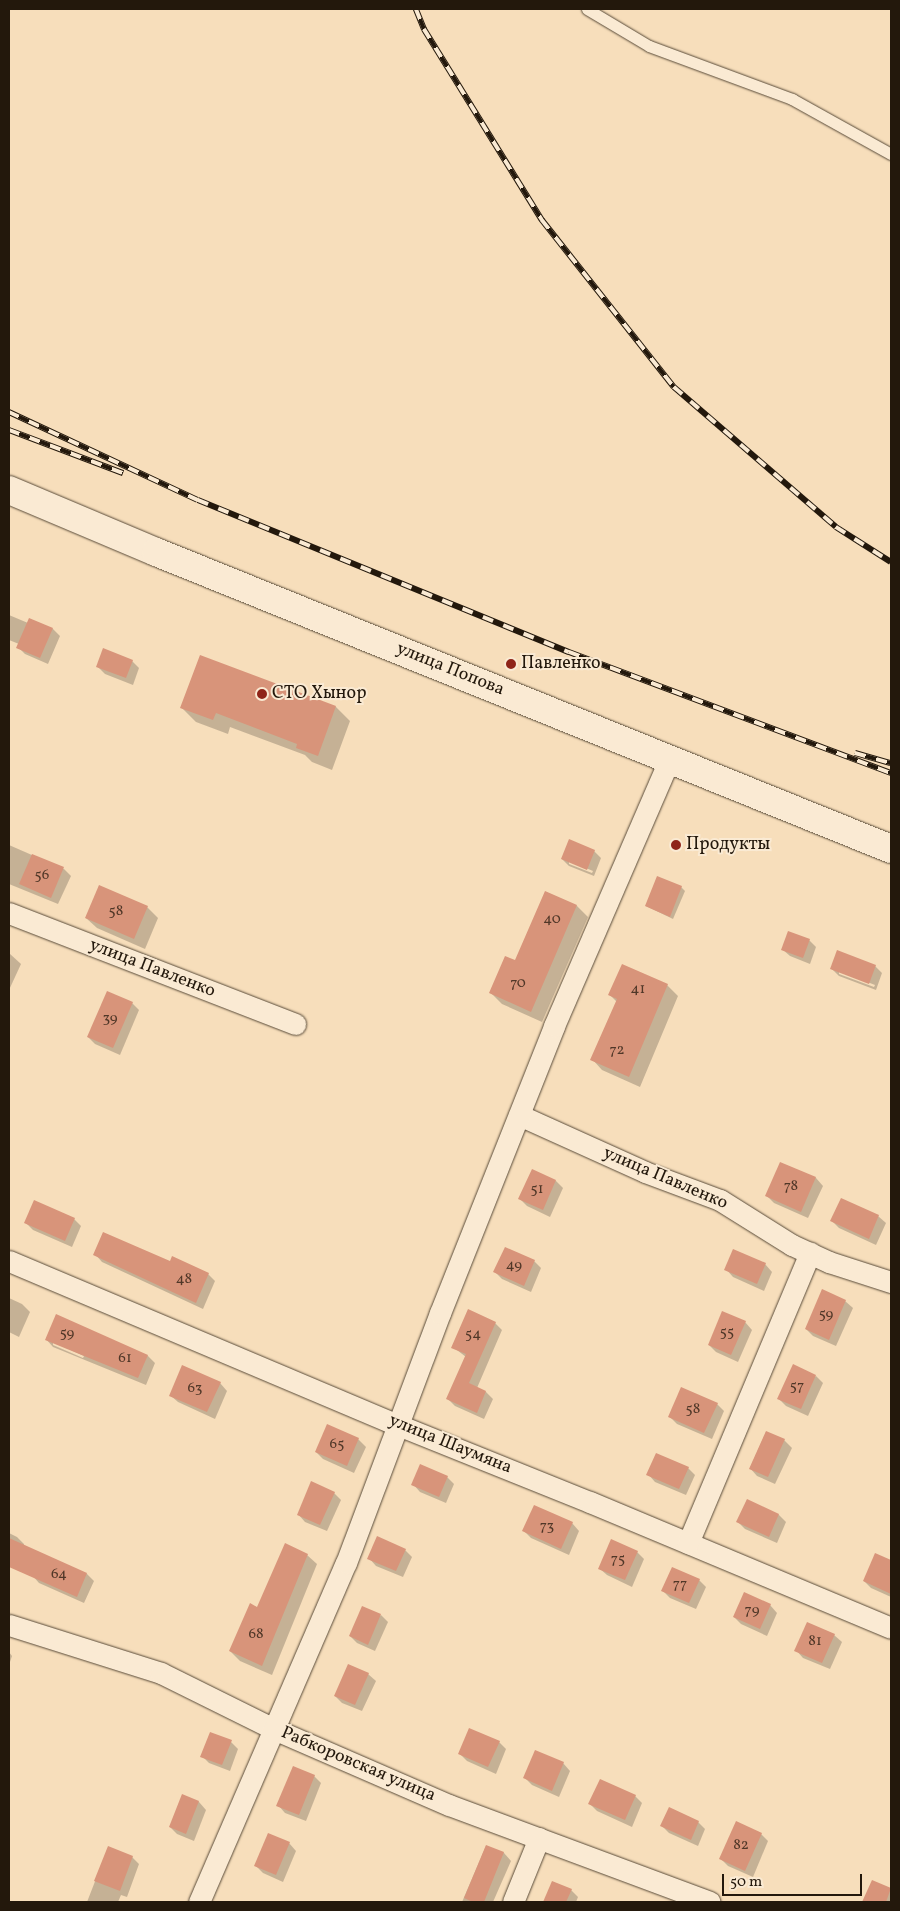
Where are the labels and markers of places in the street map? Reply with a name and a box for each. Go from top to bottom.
place label: Павленко [521,653,601,675]
marker: Павленко [505,658,517,670]
place label: СТО Хынор [272,683,366,705]
marker: СТО Хынор [256,688,268,700]
place label: Продукты [686,834,770,856]
marker: Продукты [670,839,682,851]

